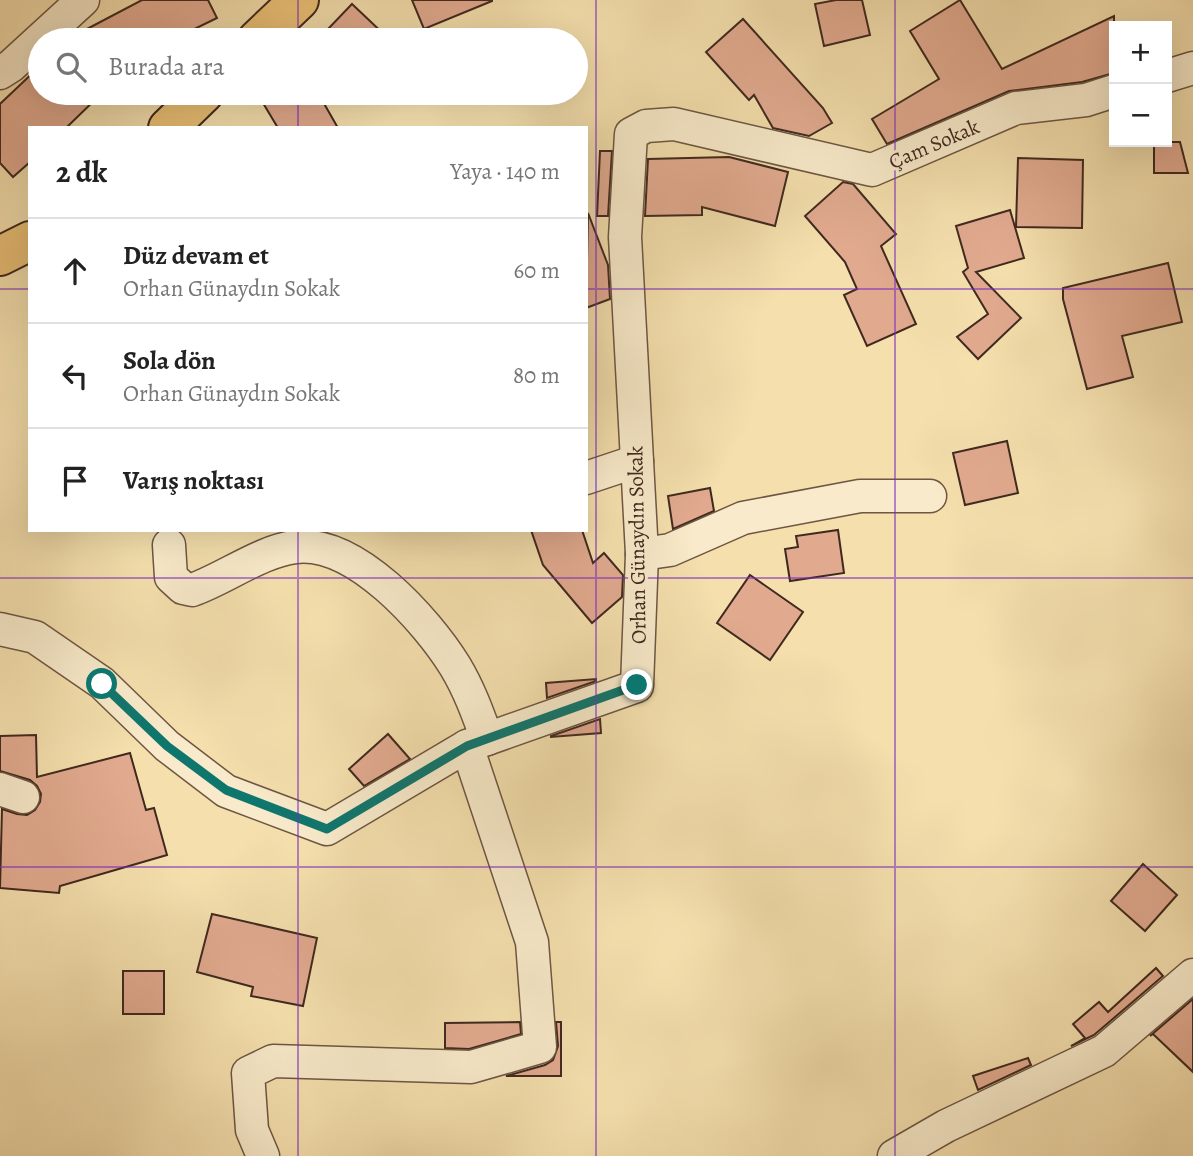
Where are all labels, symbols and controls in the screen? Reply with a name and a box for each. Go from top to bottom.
map controls [1109,21,1172,147]
button: + [1109,21,1172,84]
search box [28,28,588,105]
icon: search [52,48,90,86]
text: Burada ara [108,49,225,84]
button: − [1109,84,1172,147]
street label: Çam Sokak [884,112,984,176]
text: 2 dk [56,152,107,192]
text: Yaya · 140 m [450,156,560,187]
text: Düz devam et [123,238,269,273]
icon: ahead [56,252,94,290]
text: 60 m [513,255,560,286]
text: Orhan Günaydın Sokak [123,273,340,304]
text: Sola dön [123,343,216,378]
icon: left [56,357,94,395]
text: 80 m [513,360,560,391]
text: Orhan Günaydın Sokak [123,378,340,409]
street label: Orhan Günaydın Sokak [621,445,653,644]
icon: arrive [56,462,94,500]
text: Varış noktası [123,463,264,498]
route start [86,668,117,699]
route end [621,669,652,700]

